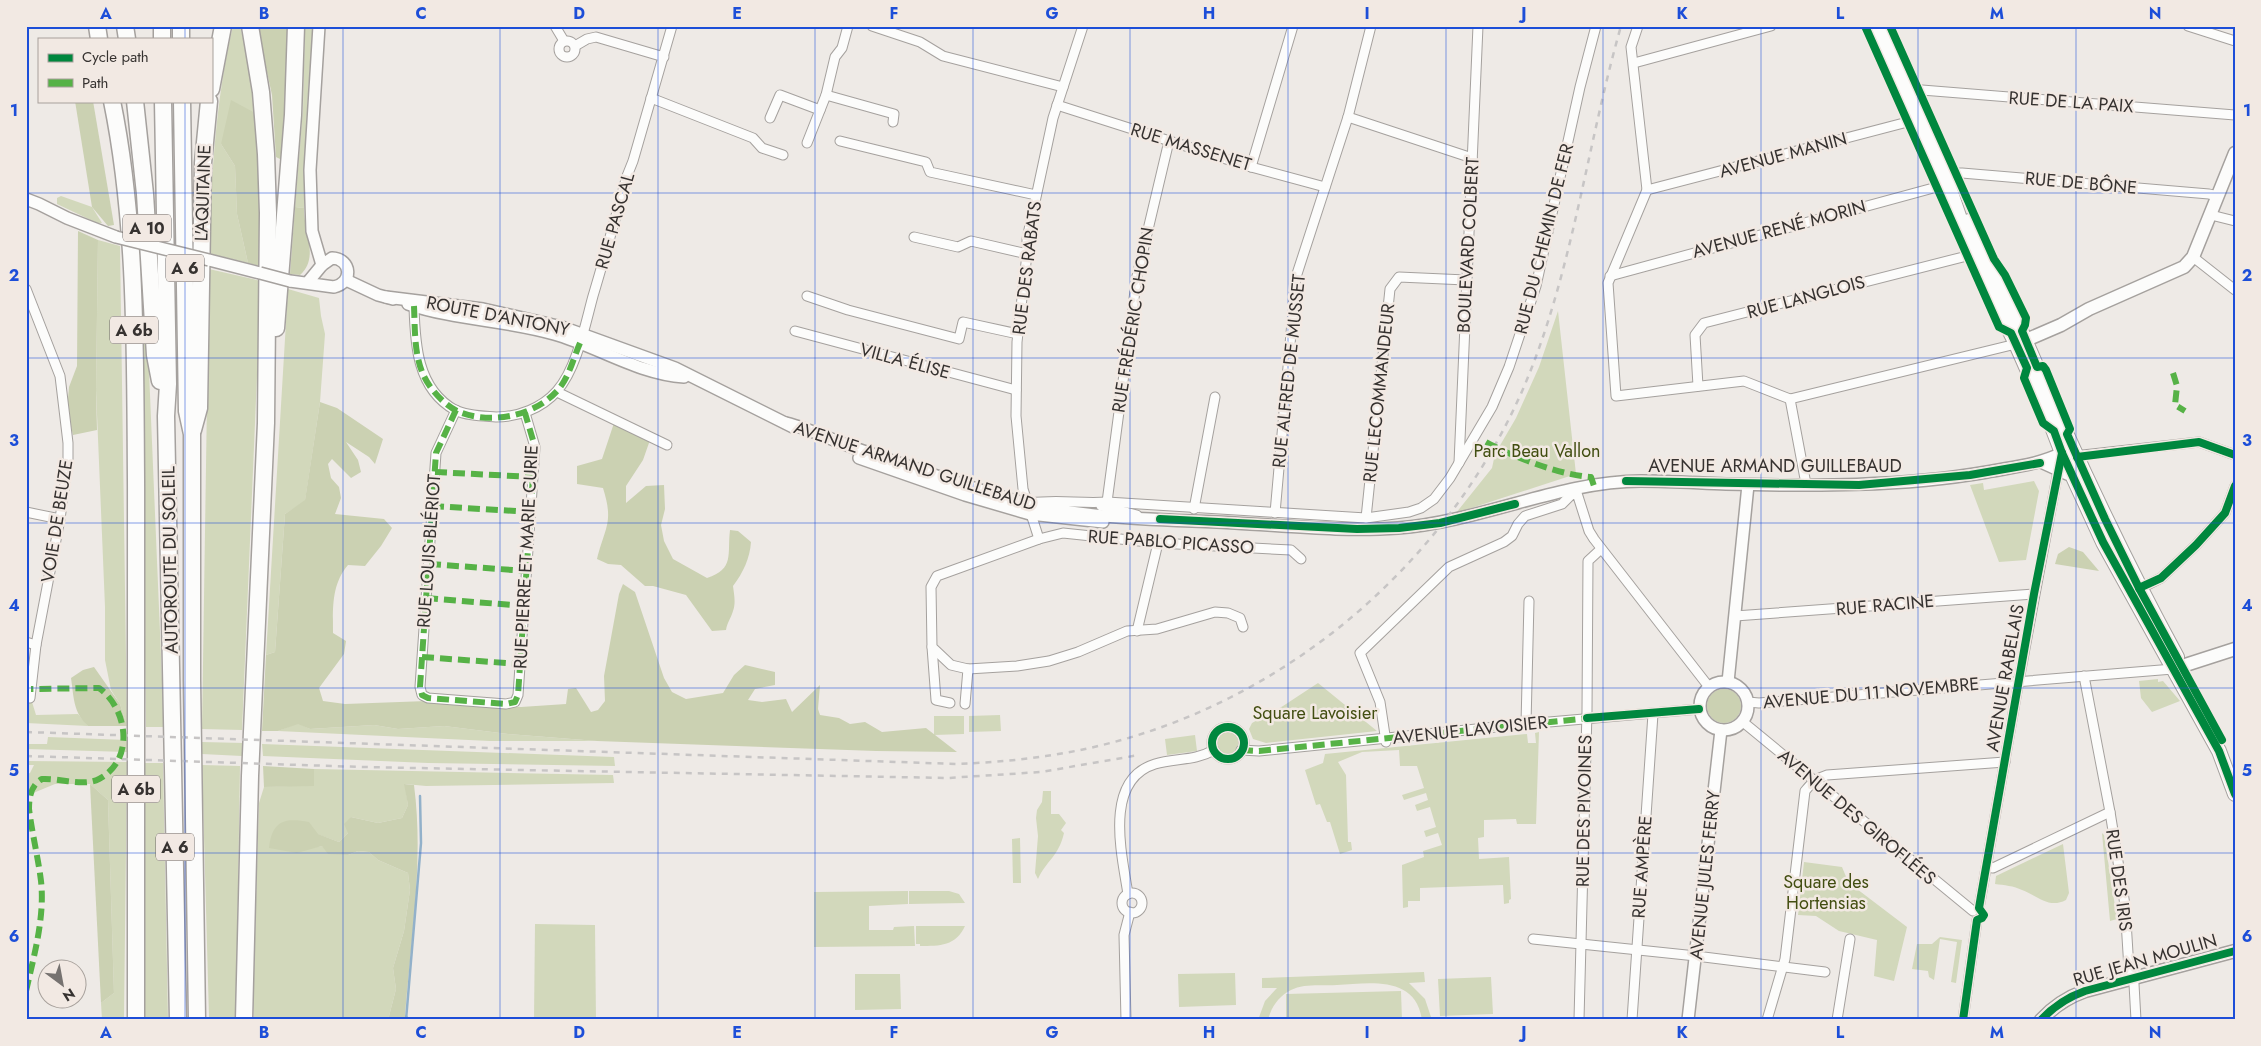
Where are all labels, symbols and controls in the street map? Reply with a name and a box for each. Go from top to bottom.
text: A [99,2,112,25]
text: B [259,2,269,25]
text: C [415,2,427,25]
text: D [573,2,585,25]
text: E [732,2,742,25]
text: F [890,2,898,25]
text: G [1045,2,1059,25]
text: H [1203,2,1215,25]
text: I [1364,2,1370,25]
text: J [1518,2,1527,25]
text: K [1676,2,1688,25]
text: L [1836,2,1845,25]
text: M [1990,2,2004,25]
text: N [2149,2,2161,25]
legend [38,38,212,102]
text: Cycle path [82,46,149,68]
text: Path [82,72,108,94]
street label: RUE DE LA PAIX [2008,85,2134,119]
text: 1 [10,99,18,122]
text: 1 [2243,99,2251,122]
street label: RUE MASSENET [1127,116,1255,178]
street label: AVENUE MANIN [1716,125,1850,185]
street label: RUE DU CHEMIN DE FER [1508,141,1580,337]
street label: L'AQUITAINE [188,144,218,242]
street label: BOULEVARD COLBERT [1450,156,1486,334]
street label: RUE DE BÔNE [2024,165,2138,201]
street label: RUE PASCAL [589,170,641,272]
street label: AVENUE RENÉ MORIN [1689,193,1869,265]
street label: RUE DES RABATS [1006,199,1048,336]
road number: A 10 [123,214,171,242]
street label: RUE FRÉDÉRIC CHOPIN [1105,225,1161,415]
road number: A 6 [166,254,204,282]
text: 2 [9,264,19,287]
text: 2 [2242,264,2252,287]
street label: RUE LANGLOIS [1744,269,1868,325]
street label: RUE ALFRED DE MUSSET [1266,272,1312,469]
street label: ROUTE D'ANTONY [424,289,573,343]
street label: RUE LECOMMANDEUR [1357,302,1401,484]
road number: A 6b [110,316,158,344]
street label: VILLA ÉLISE [857,336,953,386]
street label: AVENUE ARMAND GUILLEBAUD [791,415,1039,517]
text: 3 [9,429,19,452]
text: 3 [2242,429,2252,452]
park label: Parc Beau Vallon [1473,438,1601,464]
street label: RUE PIERRE ET MARIE CURIE [507,444,545,670]
street label: AVENUE ARMAND GUILLEBAUD [1648,453,1902,479]
street label: VOIE DE BEUZE [34,458,80,584]
street label: AUTOROUTE DU SOLEIL [155,466,185,654]
street label: RUE LOUIS BLÉRIOT [411,473,447,629]
street label: RUE PABLO PICASSO [1087,523,1255,561]
street label: RUE RACINE [1835,588,1935,622]
text: 4 [8,594,20,617]
text: 4 [2241,594,2253,617]
street label: AVENUE RABELAIS [1979,602,2031,754]
street label: AVENUE DU 11 NOVEMBRE [1762,671,1980,715]
park label: Square Lavoisier [1252,700,1378,726]
street label: AVENUE LAVOISIER [1391,709,1549,751]
street label: RUE DES PIVOINES [1570,735,1598,887]
street label: AVENUE DES GIROFLÉES [1772,743,1942,891]
text: 5 [9,759,19,782]
text: 5 [2242,759,2252,782]
road number: A 6b [112,776,160,802]
street label: AVENUE JULES FERRY [1683,788,1727,961]
street label: RUE AMPÈRE [1625,815,1659,919]
street label: RUE DES IRIS [2099,827,2139,933]
road number: A 6 [156,834,194,860]
park label: Square des Hortensias [1783,869,1869,916]
text: 6 [9,925,19,948]
text: 6 [2242,925,2252,948]
street label: RUE JEAN MOULIN [2070,927,2220,993]
north arrow [38,958,88,1008]
text: N [59,984,79,1006]
text: A [99,1021,112,1044]
text: B [259,1021,269,1044]
text: C [415,1021,427,1044]
text: D [573,1021,585,1044]
text: E [732,1021,742,1044]
text: F [890,1021,898,1044]
text: G [1045,1021,1059,1044]
text: H [1203,1021,1215,1044]
text: I [1364,1021,1370,1044]
text: J [1518,1021,1527,1044]
text: K [1676,1021,1688,1044]
text: L [1836,1021,1845,1044]
text: M [1990,1021,2004,1044]
text: N [2149,1021,2161,1044]

